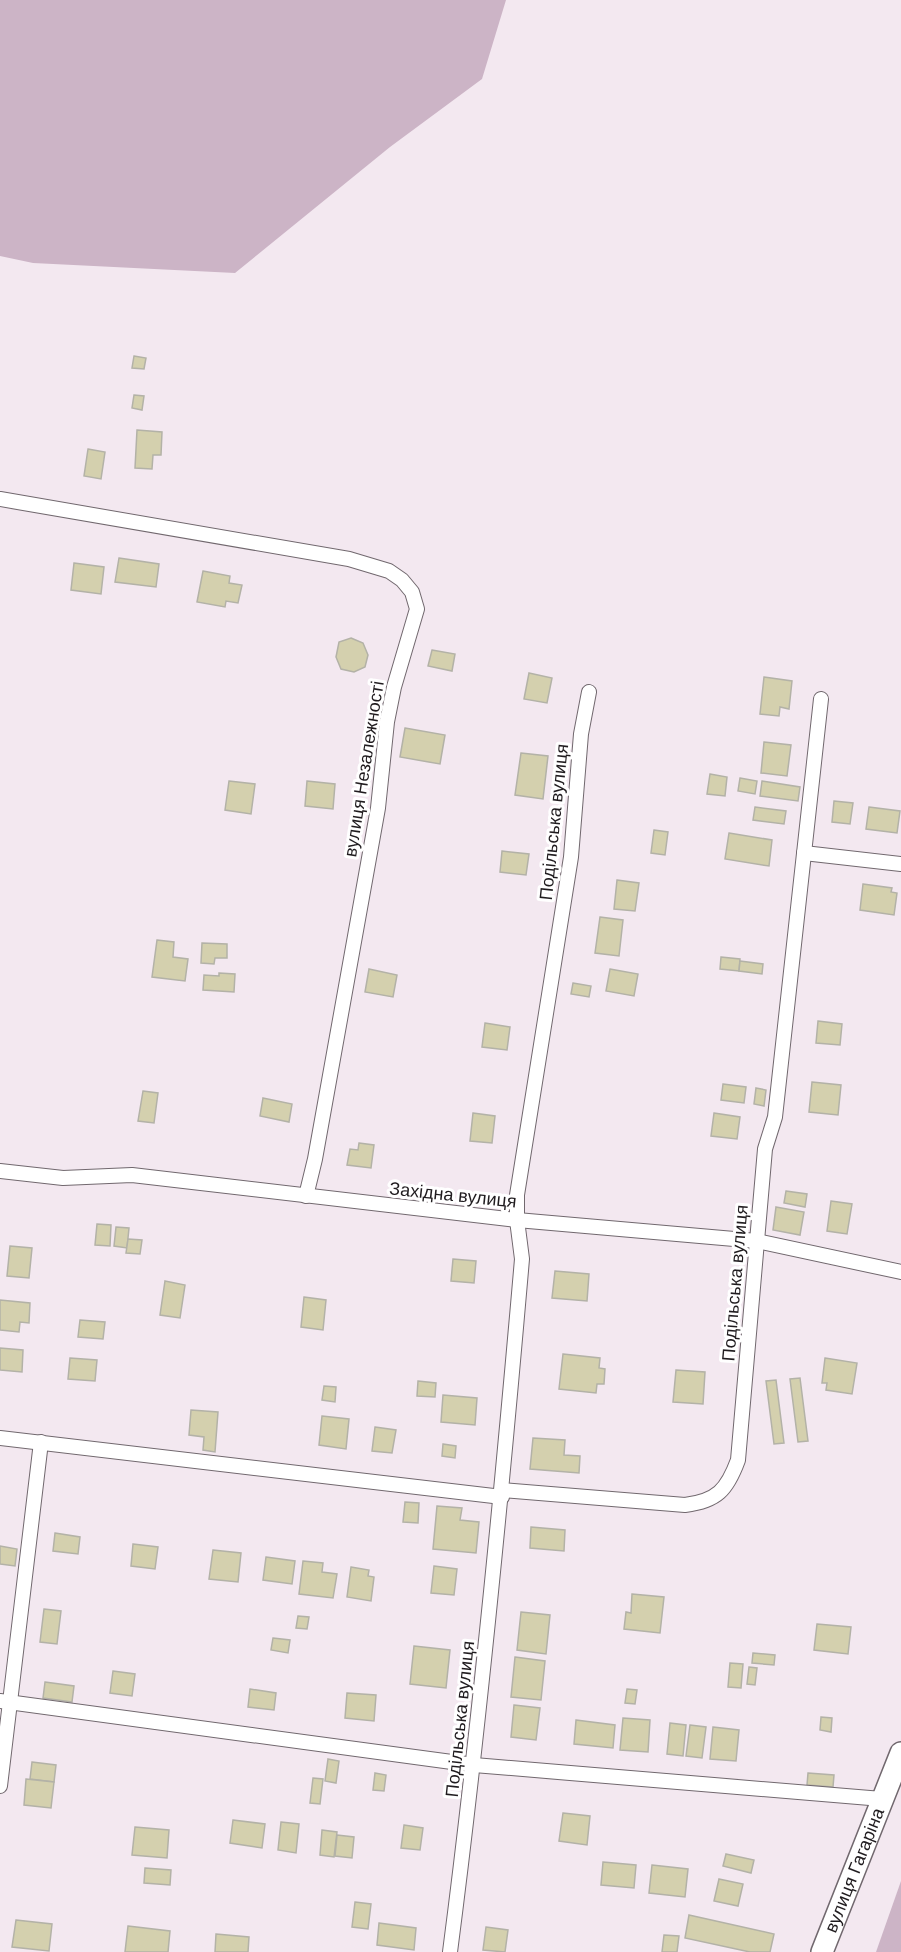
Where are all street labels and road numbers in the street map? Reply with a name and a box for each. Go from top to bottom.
street label: вулиця Незалежності [340,680,388,858]
street label: Подільська вулиця [536,743,572,901]
street label: Західна вулиця [388,1178,518,1212]
street label: Подільська вулиця [718,1204,752,1362]
street label: Подільська вулиця [442,1640,478,1798]
street label: вулиця Гагаріна [821,1804,889,1935]

